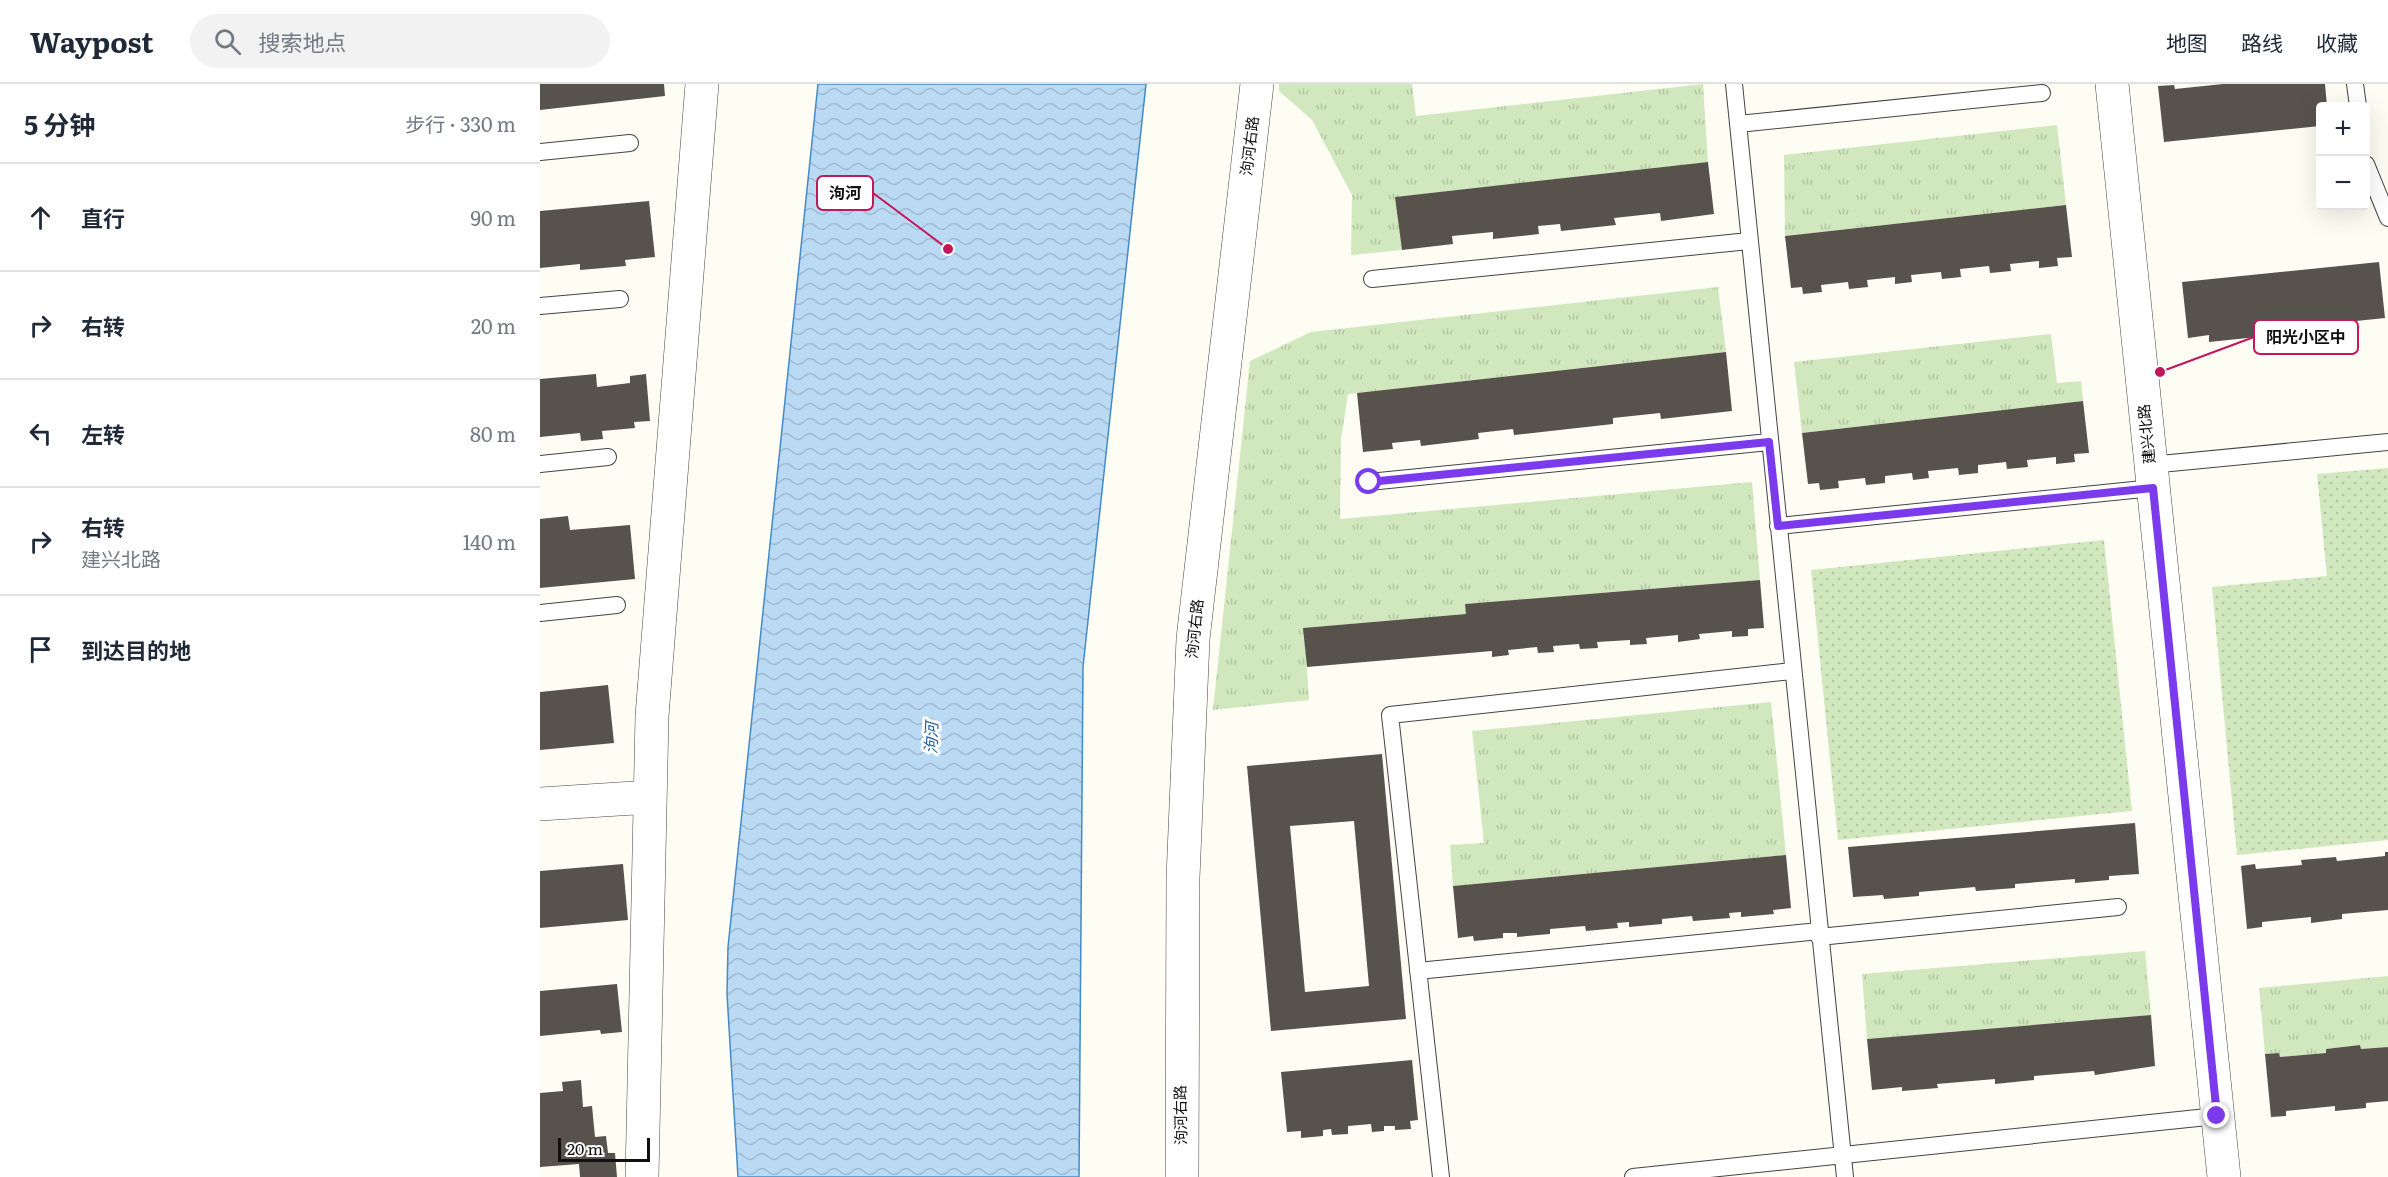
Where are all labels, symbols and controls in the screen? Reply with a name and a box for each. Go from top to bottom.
search box [190,14,610,68]
text: Waypost [30,20,154,62]
icon: search [211,25,244,58]
text: 搜索地点 [259,25,347,58]
text: 地图 [2166,26,2208,57]
text: 路线 [2241,26,2283,57]
text: 收藏 [2316,26,2358,57]
map controls [2316,102,2370,210]
button: + [2316,102,2370,156]
text: 5 分钟 [24,104,95,143]
text: 步行 · 330 m [405,108,516,138]
street label: 泃河右路 [1233,115,1264,177]
button: − [2316,156,2370,210]
callout: 泃河 [817,176,873,210]
text: 泃河 [829,180,861,204]
icon: ahead [24,201,57,234]
text: 直行 [81,201,125,234]
text: 90 m [471,202,516,232]
icon: right [24,309,57,342]
text: 右转 [81,309,125,342]
text: 20 m [471,310,516,340]
callout: 阳光小区中 [2254,320,2358,354]
text: 阳光小区中 [2266,324,2346,348]
street label: 建兴北路 [2131,403,2160,465]
icon: left [24,417,57,450]
text: 左转 [81,417,125,450]
text: 80 m [470,418,516,448]
route start [1355,468,1381,494]
text: 右转 [81,510,125,543]
icon: right [24,525,57,558]
text: 140 m [463,526,516,556]
text: 建兴北路 [81,543,161,573]
street label: 泃河右路 [1179,598,1208,660]
icon: arrive [24,633,57,666]
text: 到达目的地 [81,633,191,666]
water label: 泃河 [917,719,943,754]
street label: 泃河右路 [1167,1085,1192,1145]
route end [2203,1102,2229,1128]
scale bar [558,1135,650,1162]
text: 20 m [567,1136,603,1160]

